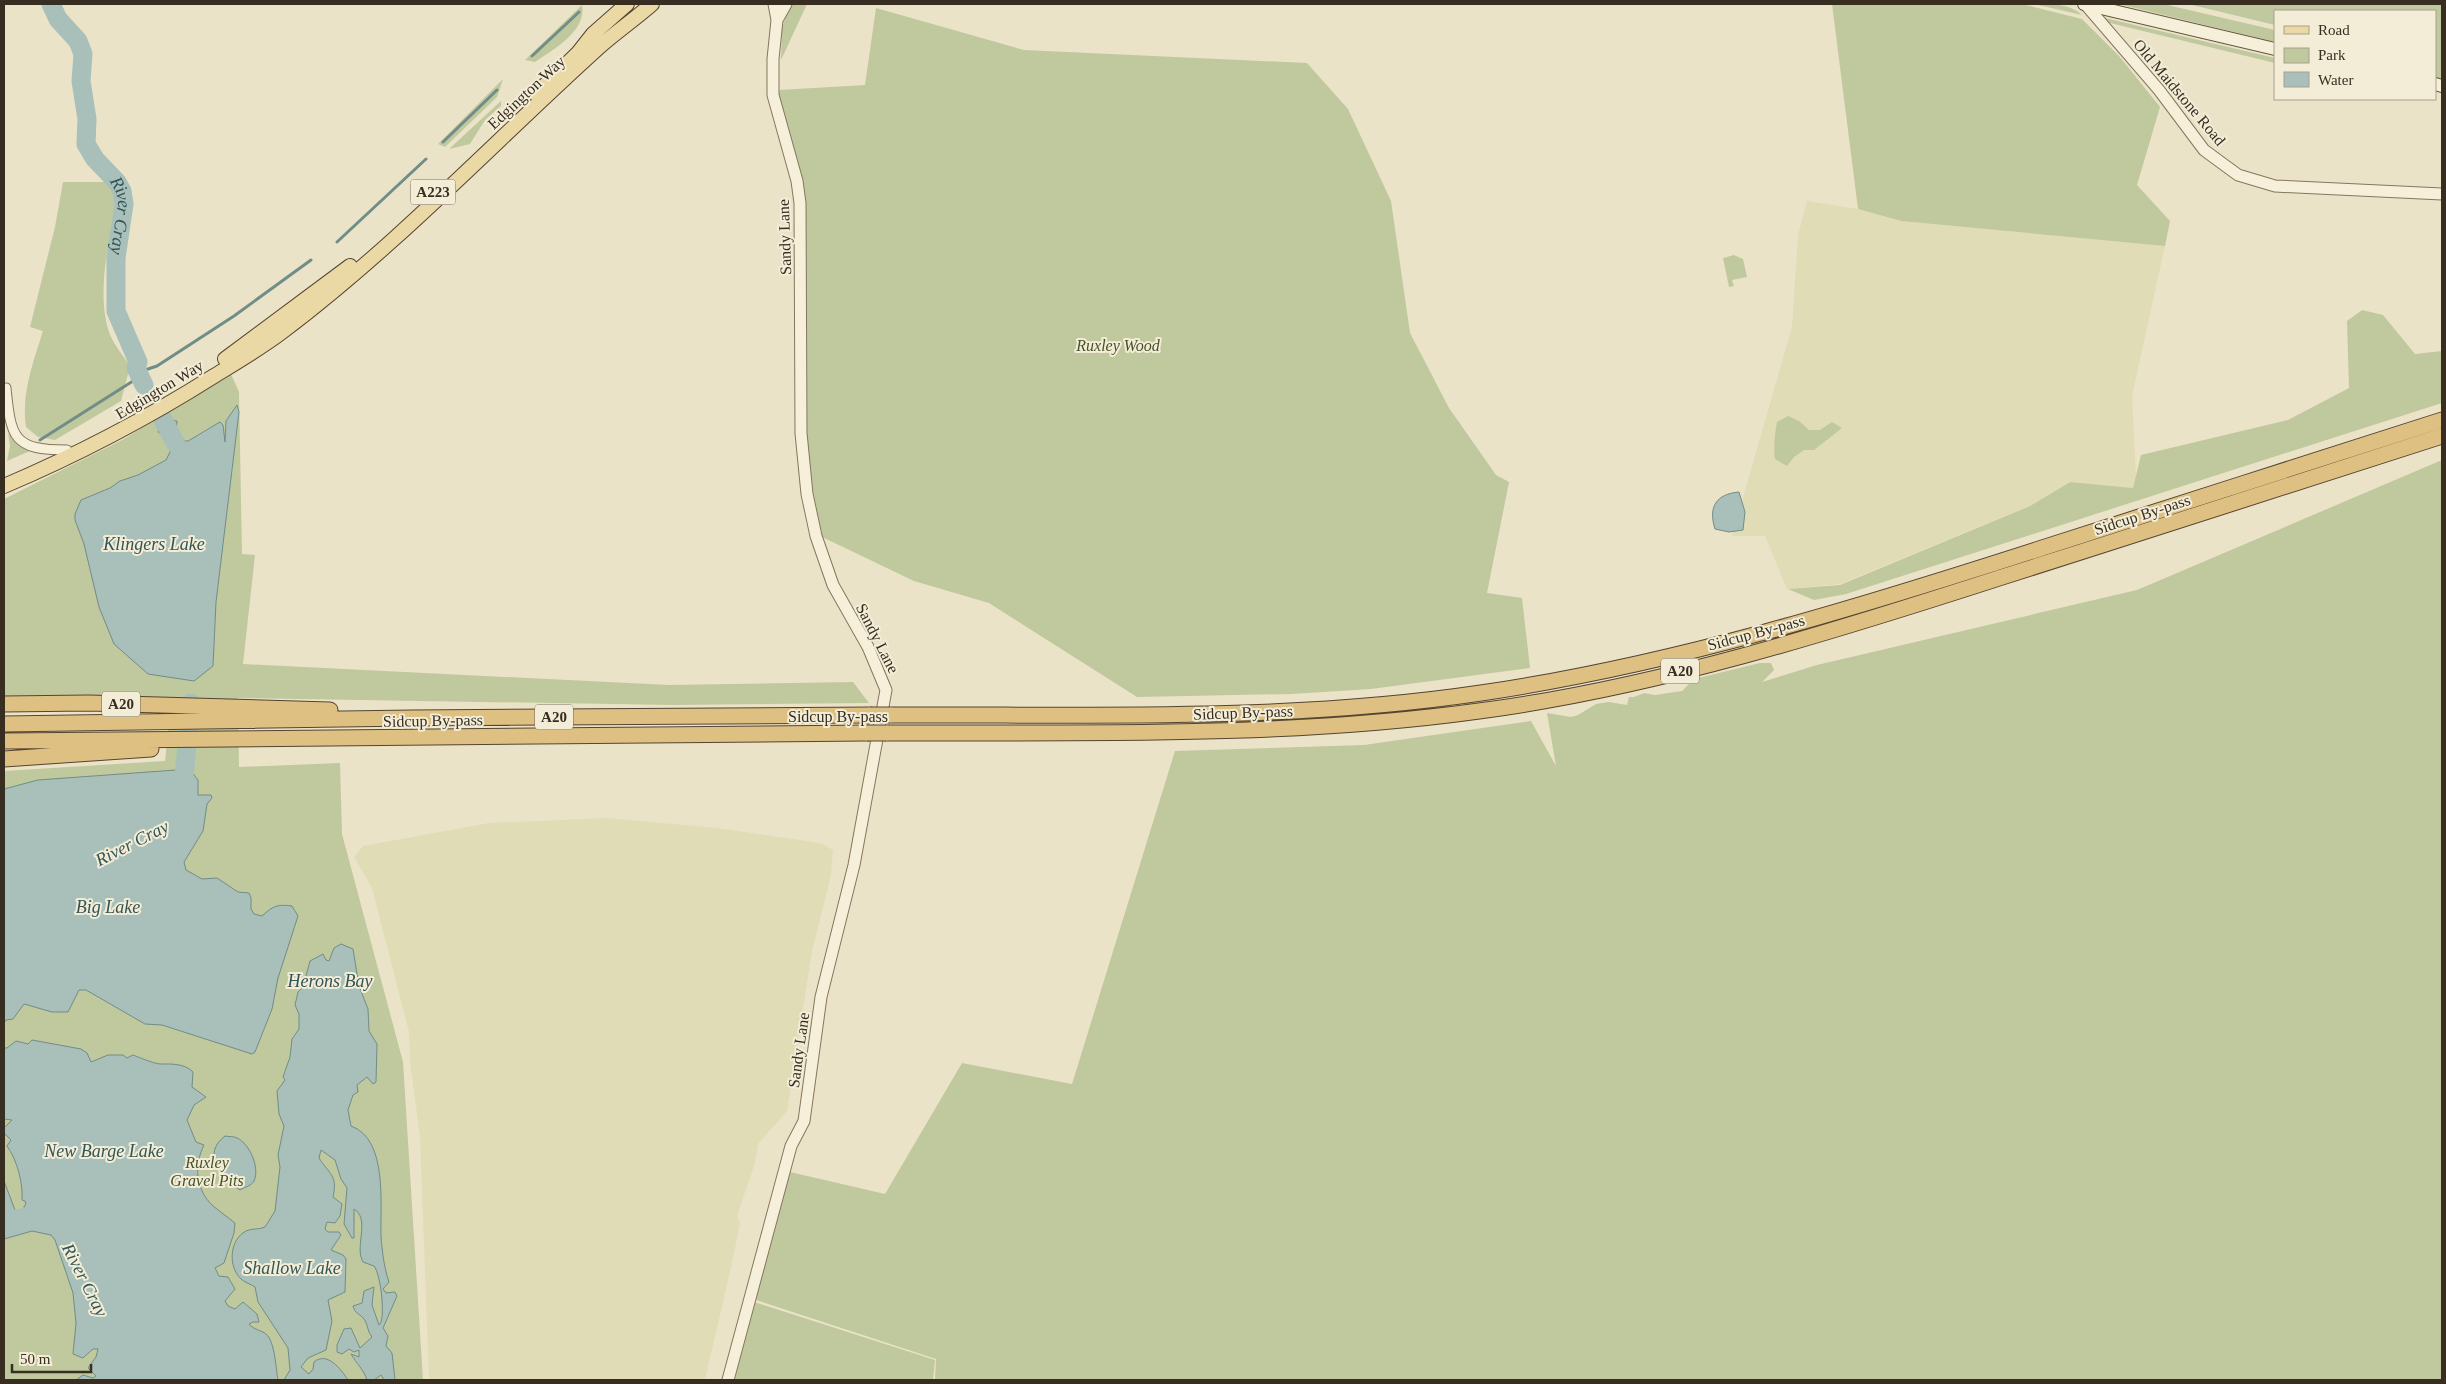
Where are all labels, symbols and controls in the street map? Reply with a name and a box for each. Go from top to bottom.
legend [2274,10,2436,100]
text: Road [2318,22,2350,38]
street label: Old Maidstone Road [2130,36,2229,149]
text: Park [2318,47,2346,63]
street label: Edgington Way [484,52,569,133]
text: Water [2318,72,2353,88]
water label: River Cray [105,172,134,256]
road number: A223 [410,180,456,204]
street label: Sandy Lane [775,199,795,275]
park label: Ruxley Wood [1075,337,1161,355]
street label: Edgington Way [112,357,207,423]
street label: Sidcup By-pass [2092,491,2193,539]
water label: Klingers Lake [102,534,205,554]
street label: Sandy Lane [852,601,902,676]
street label: Sidcup By-pass [1706,611,1807,655]
road number: A20 [1661,658,1699,684]
road number: A20 [102,692,140,716]
street label: Sidcup By-pass [1193,702,1293,724]
road number: A20 [535,704,573,730]
street label: Sidcup By-pass [788,708,888,726]
street label: Sidcup By-pass [383,711,483,731]
water label: River Cray [91,816,172,870]
water label: Big Lake [76,897,140,917]
water label: Herons Bay [287,971,372,991]
street label: Sandy Lane [785,1011,813,1089]
water label: New Barge Lake [43,1141,164,1161]
park label: Ruxley Gravel Pits [170,1154,244,1189]
water label: River Cray [58,1239,112,1320]
water label: Shallow Lake [243,1258,341,1278]
scale bar [12,1342,91,1374]
text: 50 m [20,1351,51,1367]

